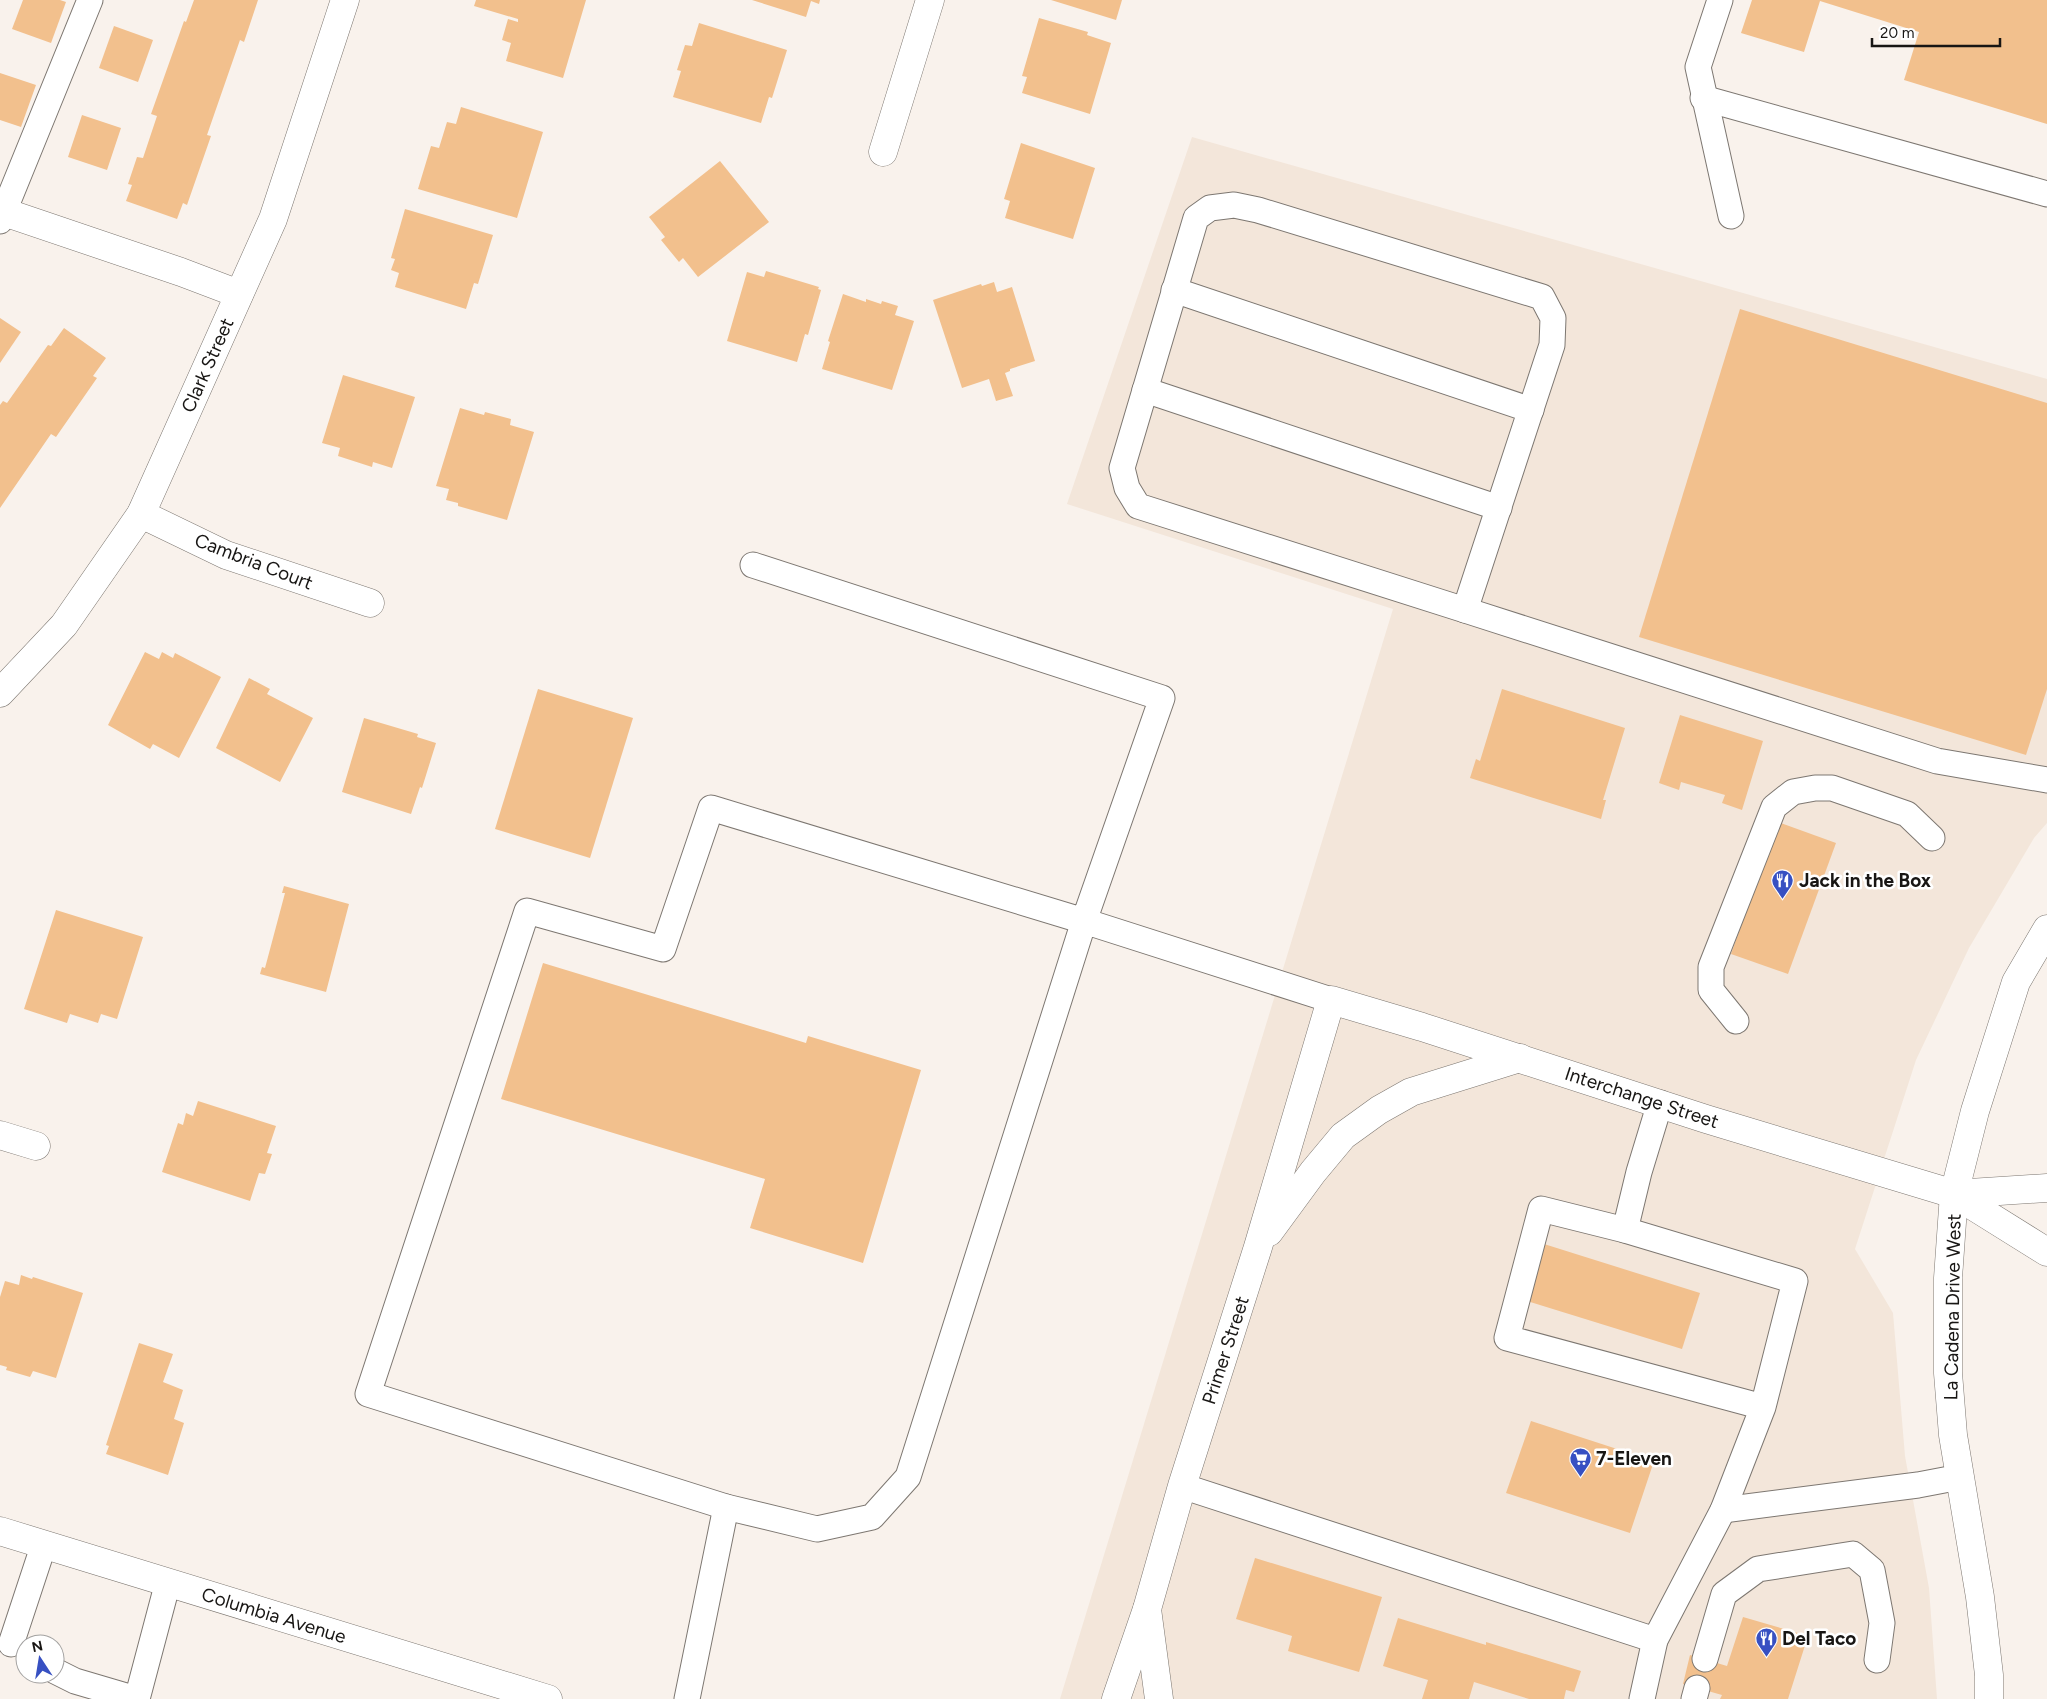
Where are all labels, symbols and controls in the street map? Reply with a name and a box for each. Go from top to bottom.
scale bar [1872,15,2000,47]
text: 20 m [1880,24,1914,42]
street label: Clark Street [176,314,239,416]
street label: Cambria Court [191,528,316,595]
restaurant icon: Jack in the Box [1771,868,1795,899]
place label: Jack in the Box [1799,869,1931,892]
street label: Interchange Street [1562,1062,1722,1133]
street label: La Cadena Drive West [1939,1213,1966,1401]
street label: Primer Street [1197,1293,1254,1407]
supermarket icon: 7-Eleven [1568,1446,1592,1477]
place label: 7-Eleven [1596,1447,1672,1470]
street label: Columbia Avenue [199,1583,349,1648]
restaurant icon: Del Taco [1754,1626,1778,1657]
place label: Del Taco [1782,1627,1856,1650]
north arrow [15,1634,65,1684]
text: N [30,1637,44,1656]

